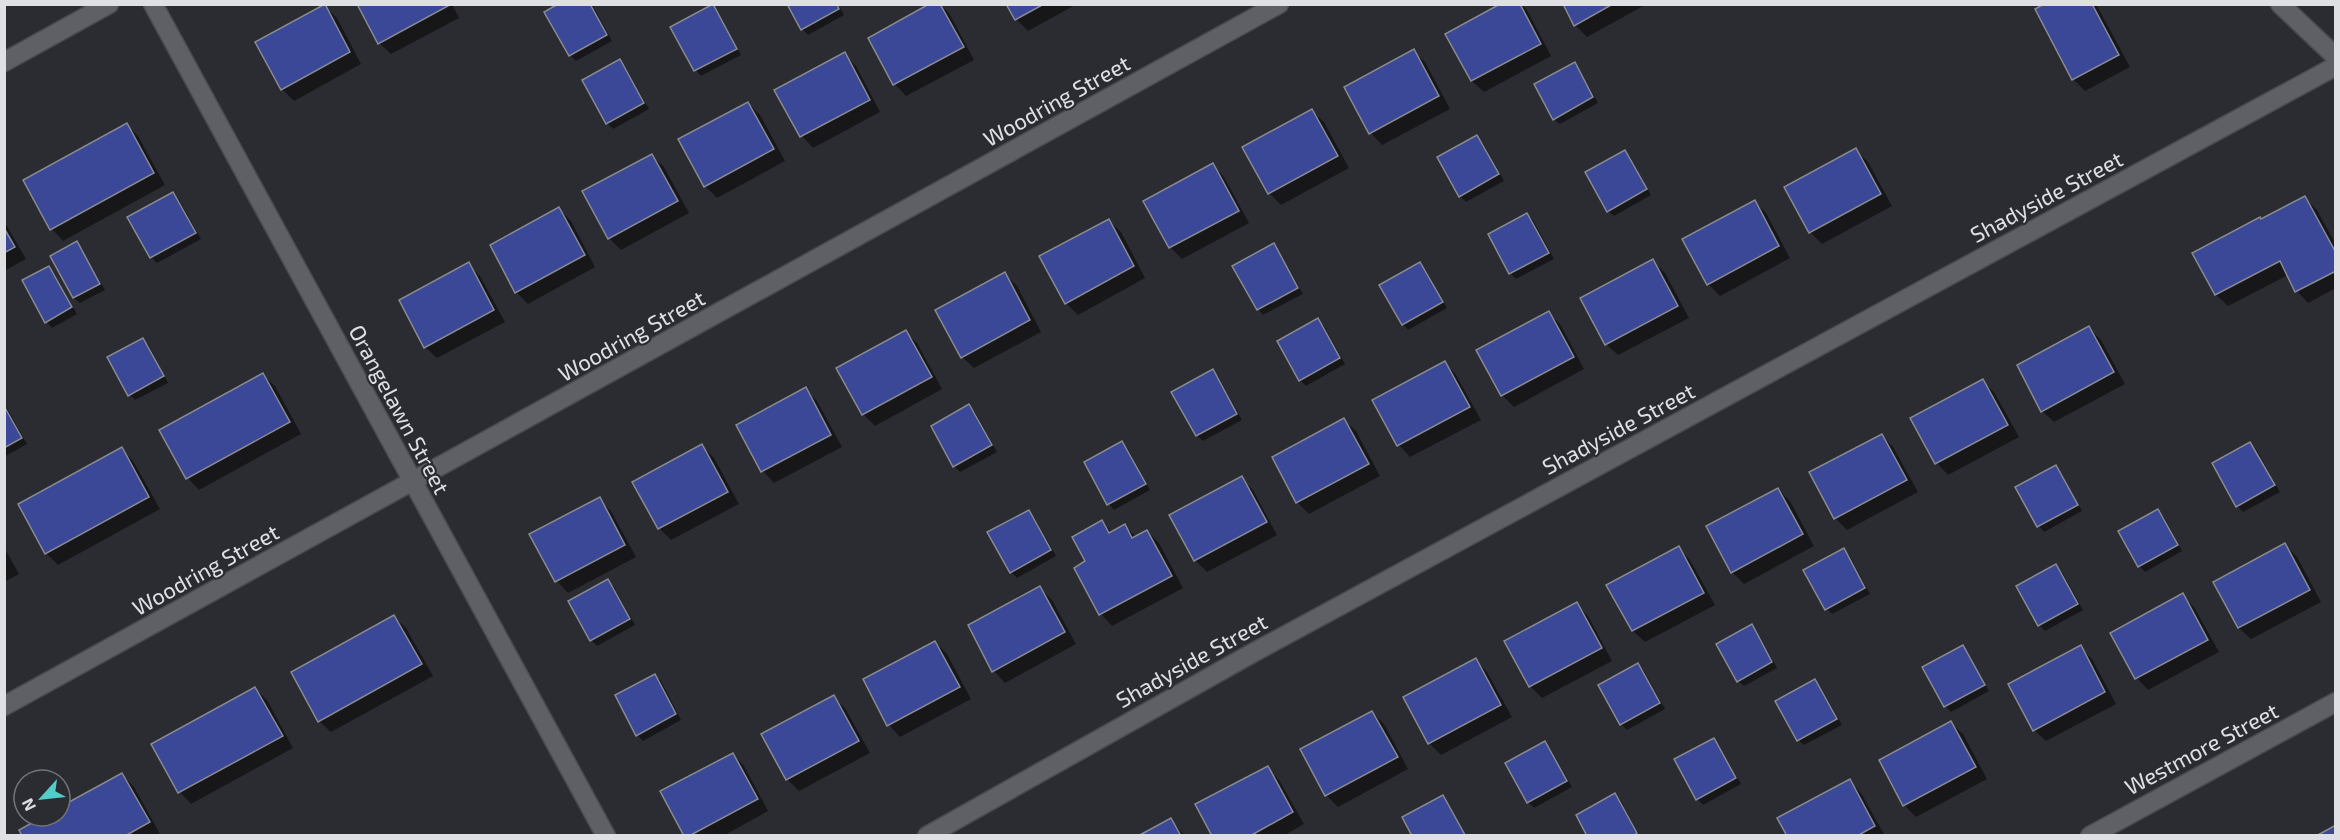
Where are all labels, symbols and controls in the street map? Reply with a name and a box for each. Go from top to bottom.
street label: Woodring Street [978,49,1134,151]
street label: Shadyside Street [1965,145,2127,247]
street label: Woodring Street [553,284,709,386]
street label: Orangelawn Street [344,320,456,498]
street label: Shadyside Street [1537,377,1699,479]
street label: Woodring Street [127,518,283,620]
street label: Shadyside Street [1111,608,1271,712]
street label: Westmore Street [2120,697,2282,799]
north arrow [12,768,72,828]
text: N [17,796,39,815]

